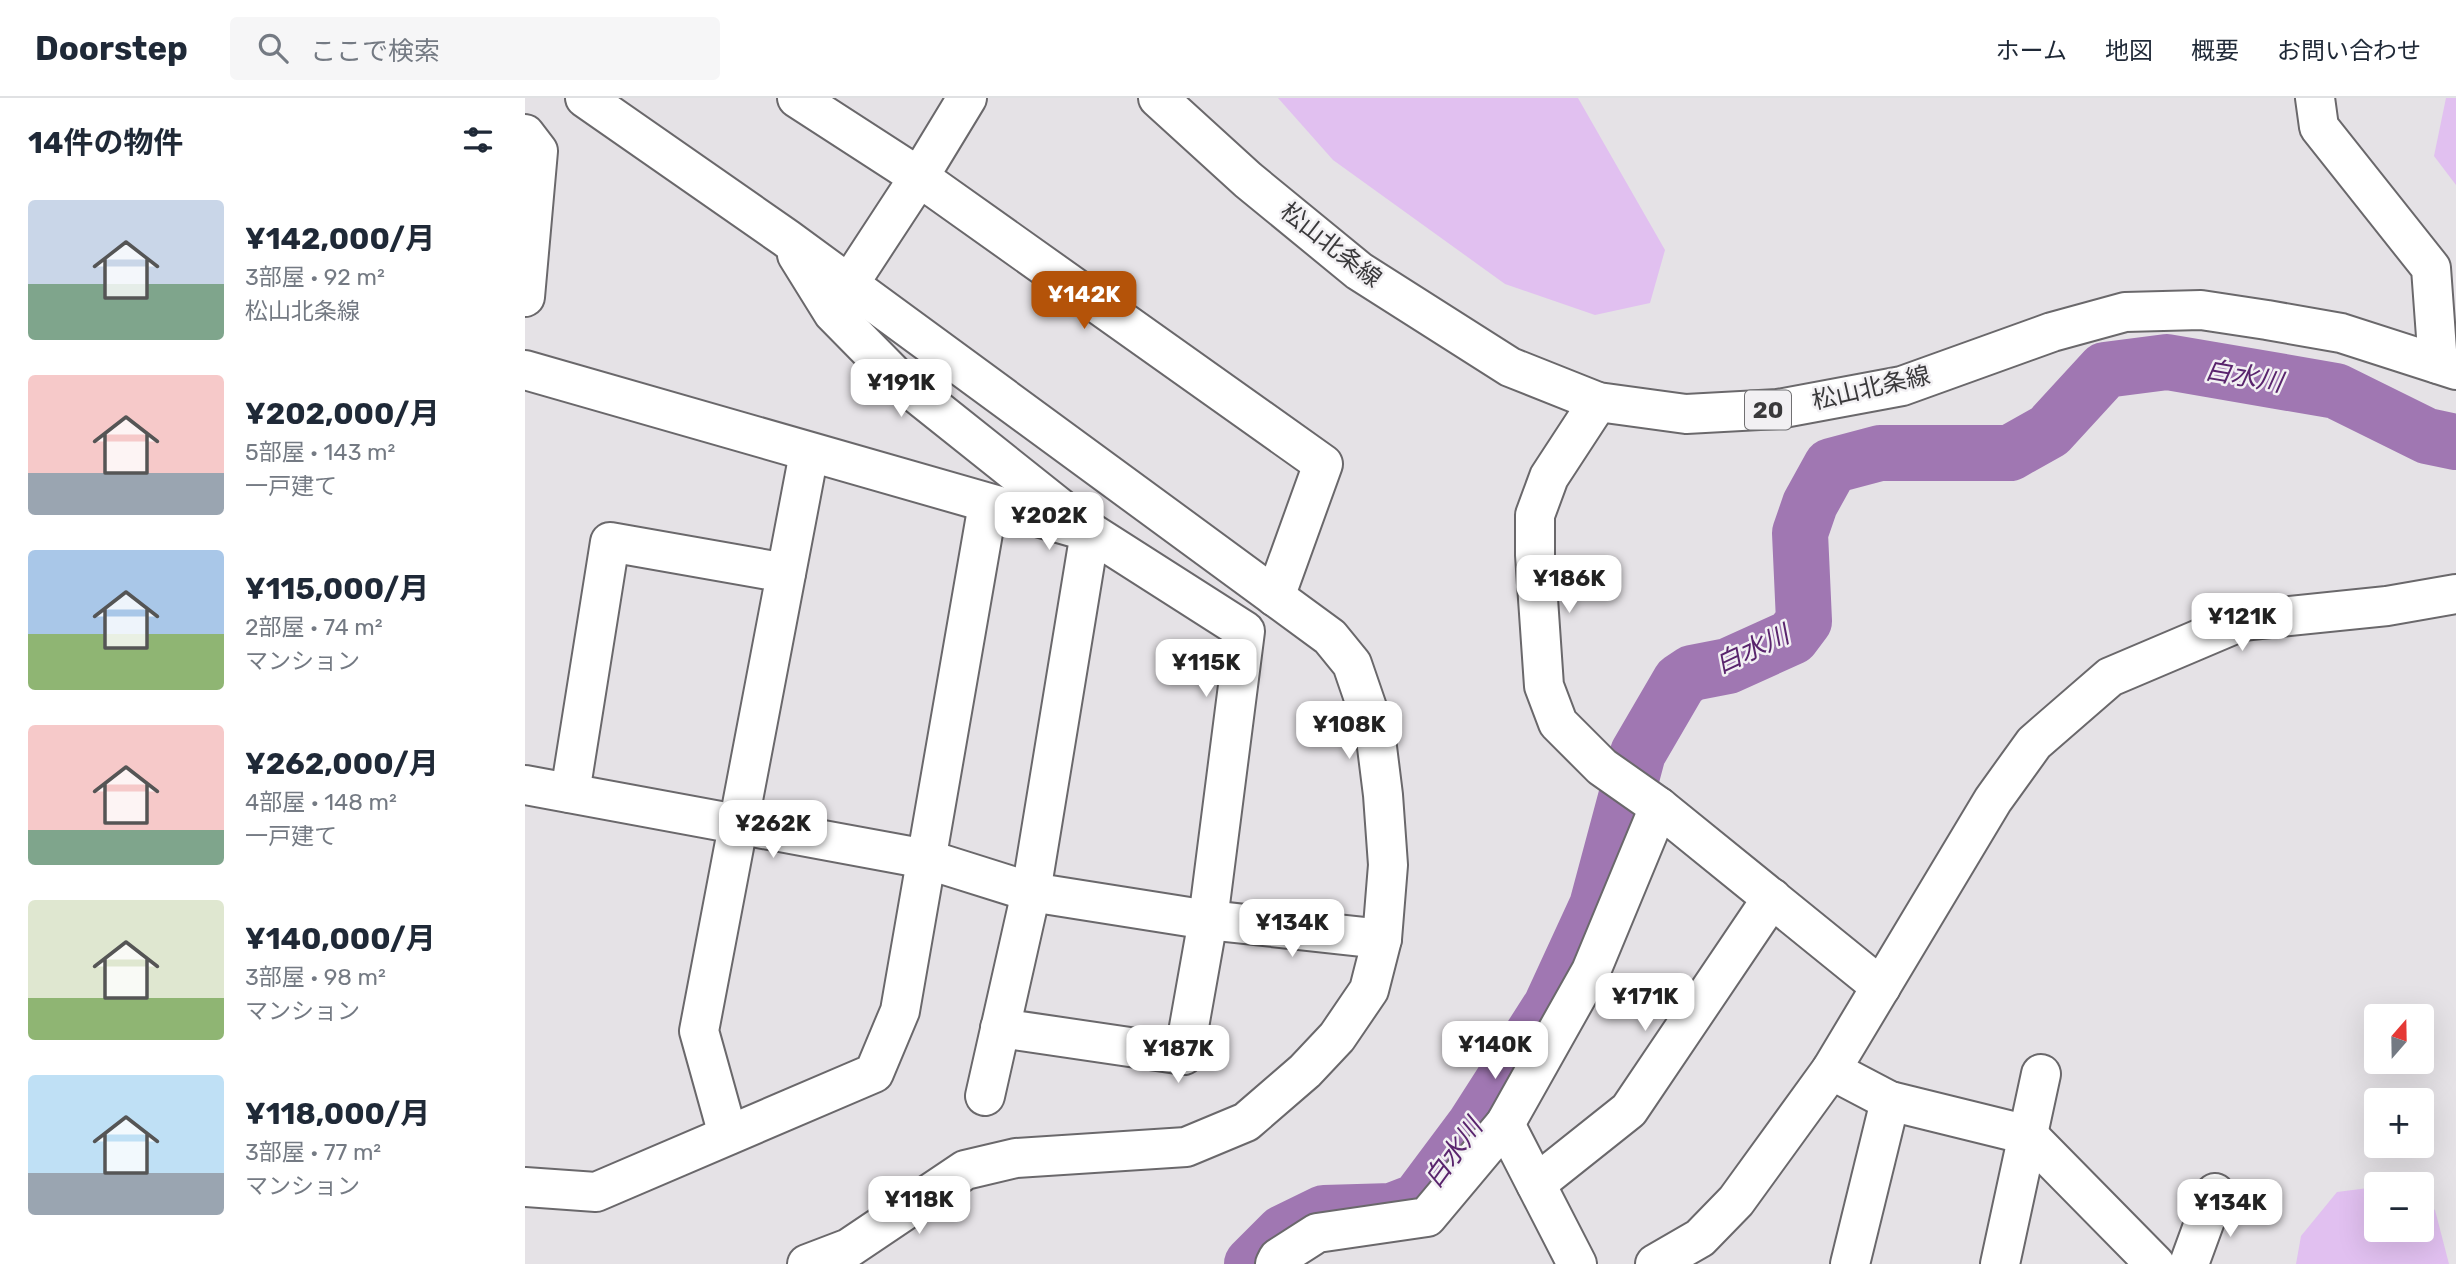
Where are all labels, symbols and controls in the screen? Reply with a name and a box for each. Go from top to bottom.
search box [230,17,720,80]
text: Doorstep [35,29,188,68]
icon: search [254,29,292,67]
text: ここで検索 [310,36,440,67]
text: ホーム [1996,37,2067,65]
text: 地図 [2105,37,2153,65]
text: 概要 [2191,37,2239,65]
text: お問い合わせ [2277,37,2421,65]
icon: filters [459,121,497,159]
text: 14件の物件 [28,125,183,161]
street label: 松山北条線 [1275,197,1387,293]
text: ¥142,000/月 [245,221,435,257]
icon: home [84,228,168,312]
text: 3部屋 · 92 m² [245,263,385,291]
pin: ¥142K [1035,272,1133,331]
text: ¥142K [1047,280,1121,308]
text: 松山北条線 [245,297,360,325]
water label: 白水川 [2203,354,2288,399]
pin: ¥191K [852,360,950,419]
street label: 松山北条線 [1809,361,1933,415]
text: ¥191K [867,368,935,396]
road number: 20 [1745,390,1791,430]
text: ¥202,000/月 [245,396,440,432]
icon: home [84,403,168,487]
text: 5部屋 · 143 m² [245,438,395,466]
text: 一戸建て [245,472,337,500]
pin: ¥202K [1000,492,1098,552]
text: ¥202K [1011,501,1087,529]
pin: ¥186K [1520,556,1618,615]
text: ¥186K [1532,564,1606,592]
text: ¥115,000/月 [245,571,429,607]
icon: home [84,578,168,662]
pin: ¥121K [2193,594,2291,653]
text: ¥121K [2208,602,2276,630]
text: 2部屋 · 74 m² [245,613,383,641]
water label: 白水川 [1710,618,1797,680]
pin: ¥115K [1157,640,1255,699]
text: マンション [245,647,360,675]
text: ¥115K [1172,648,1240,676]
pin: ¥108K [1300,702,1398,761]
text: ¥108K [1312,710,1386,738]
text: ¥262,000/月 [245,746,439,782]
icon: home [84,753,168,837]
text: 4部屋 · 148 m² [245,788,397,816]
pin: ¥262K [724,800,822,860]
text: ¥262K [735,809,811,837]
text: 一戸建て [245,822,337,850]
pin: ¥134K [1243,900,1341,959]
text: ¥134K [1255,908,1329,936]
text: ¥140,000/月 [245,921,436,957]
icon: home [84,928,168,1012]
text: 3部屋 · 98 m² [245,963,386,991]
pin: ¥171K [1596,974,1694,1033]
text: ¥171K [1611,982,1679,1010]
text: マンション [245,997,360,1025]
north arrow [2364,1004,2434,1074]
map controls [2364,1004,2434,1242]
pin: ¥140K [1446,1021,1544,1081]
pin: ¥187K [1129,1026,1227,1085]
text: ¥140K [1458,1030,1532,1058]
text: ¥187K [1142,1034,1214,1062]
button: + [2364,1088,2434,1158]
text: ¥118,000/月 [245,1096,430,1132]
icon: home [84,1103,168,1187]
water label: 白水川 [1418,1110,1491,1194]
text: 3部屋 · 77 m² [245,1138,381,1166]
text: マンション [245,1172,360,1200]
button: − [2364,1172,2434,1242]
pin: ¥118K [870,1176,968,1236]
pin: ¥134K [2181,1180,2279,1239]
text: ¥118K [884,1185,954,1213]
text: ¥134K [2193,1188,2267,1216]

